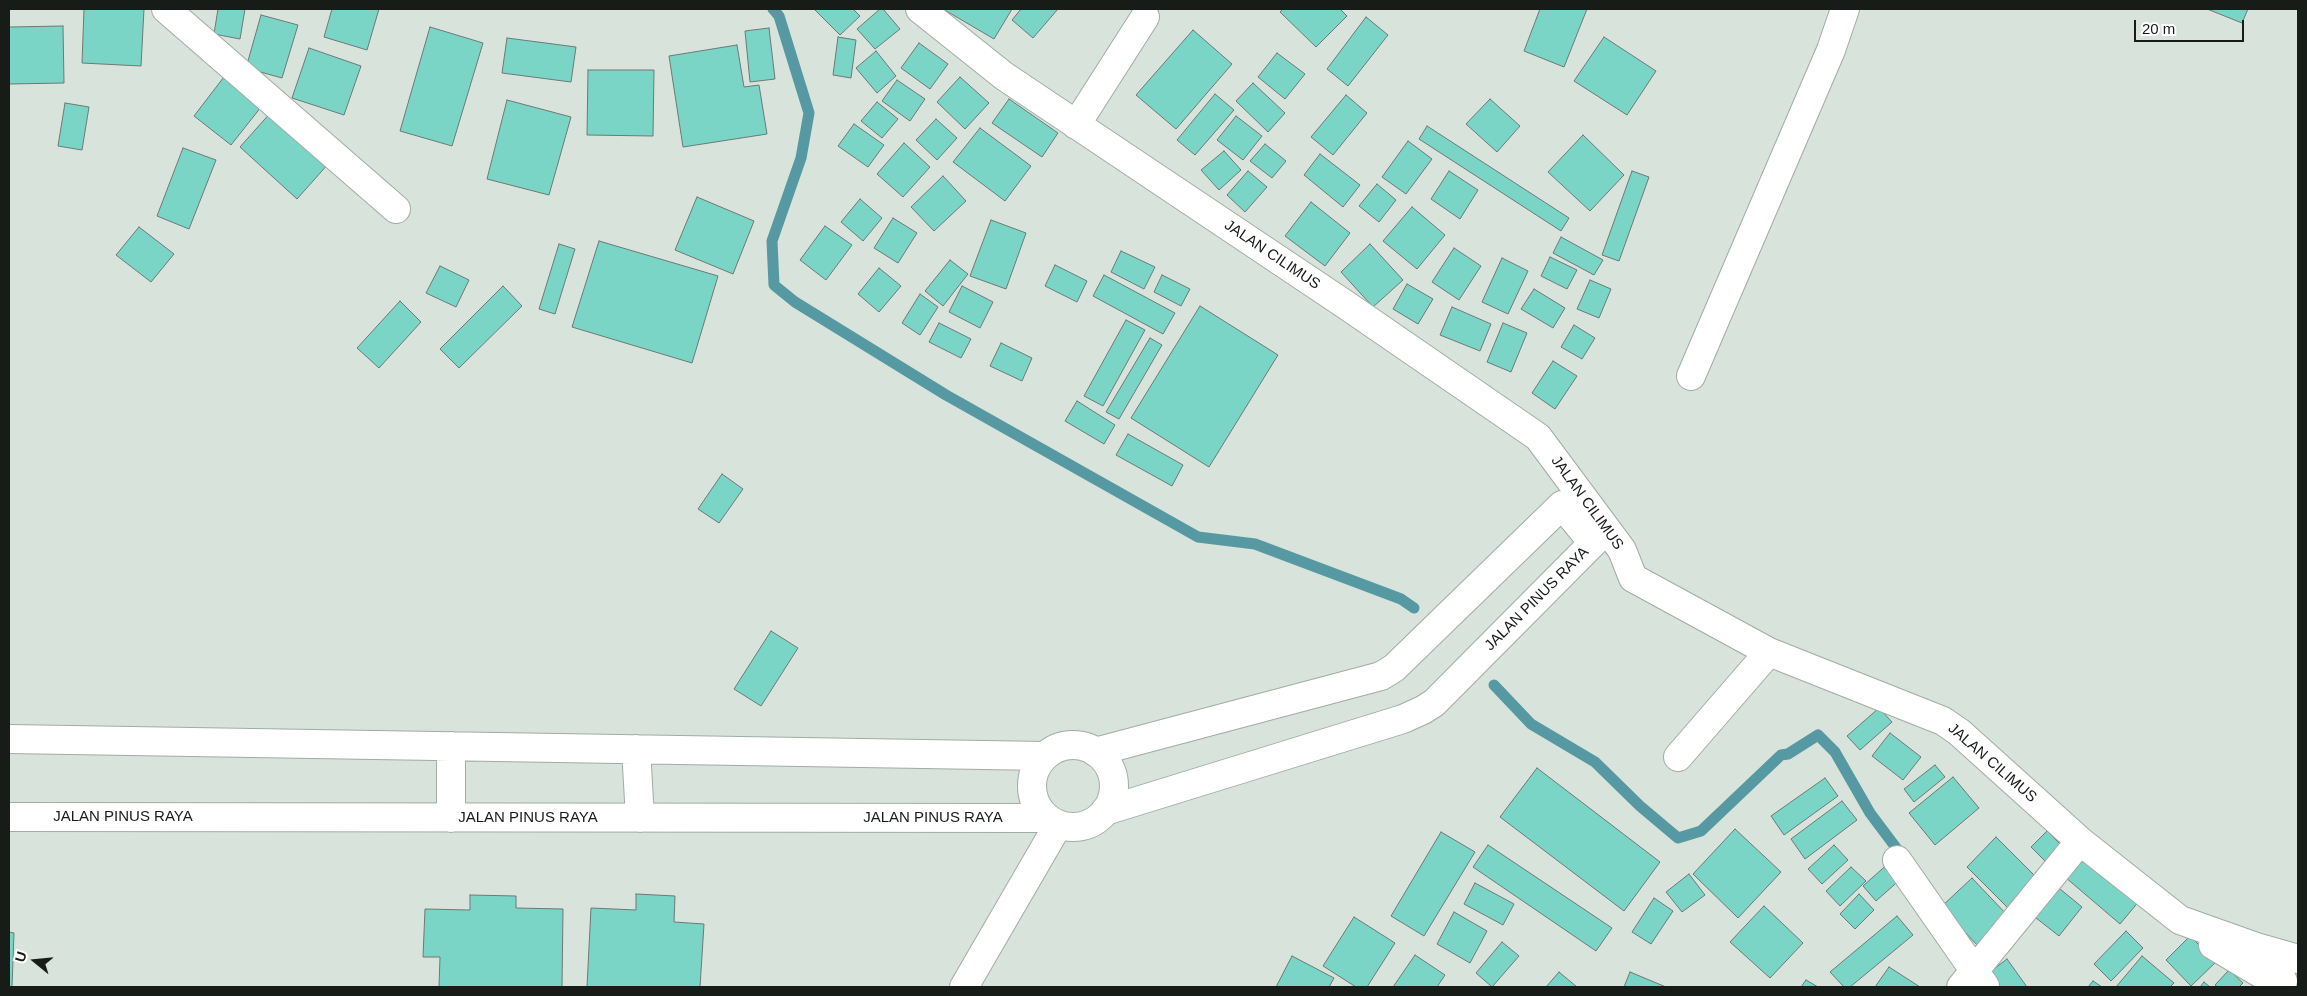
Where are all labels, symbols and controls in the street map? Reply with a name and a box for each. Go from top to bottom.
scale bar [2137,10,2247,42]
text: 20 m [2142,20,2175,37]
street label: JALAN CILIMUS [1221,216,1323,294]
street label: JALAN CILIMUS [1547,453,1627,553]
street label: JALAN PINUS RAYA [1481,543,1593,655]
street label: JALAN CILIMUS [1944,720,2040,806]
street label: JALAN PINUS RAYA [53,808,193,826]
street label: JALAN PINUS RAYA [458,809,598,827]
street label: JALAN PINUS RAYA [863,809,1003,827]
north arrow [10,936,60,986]
text: U [12,949,30,964]

